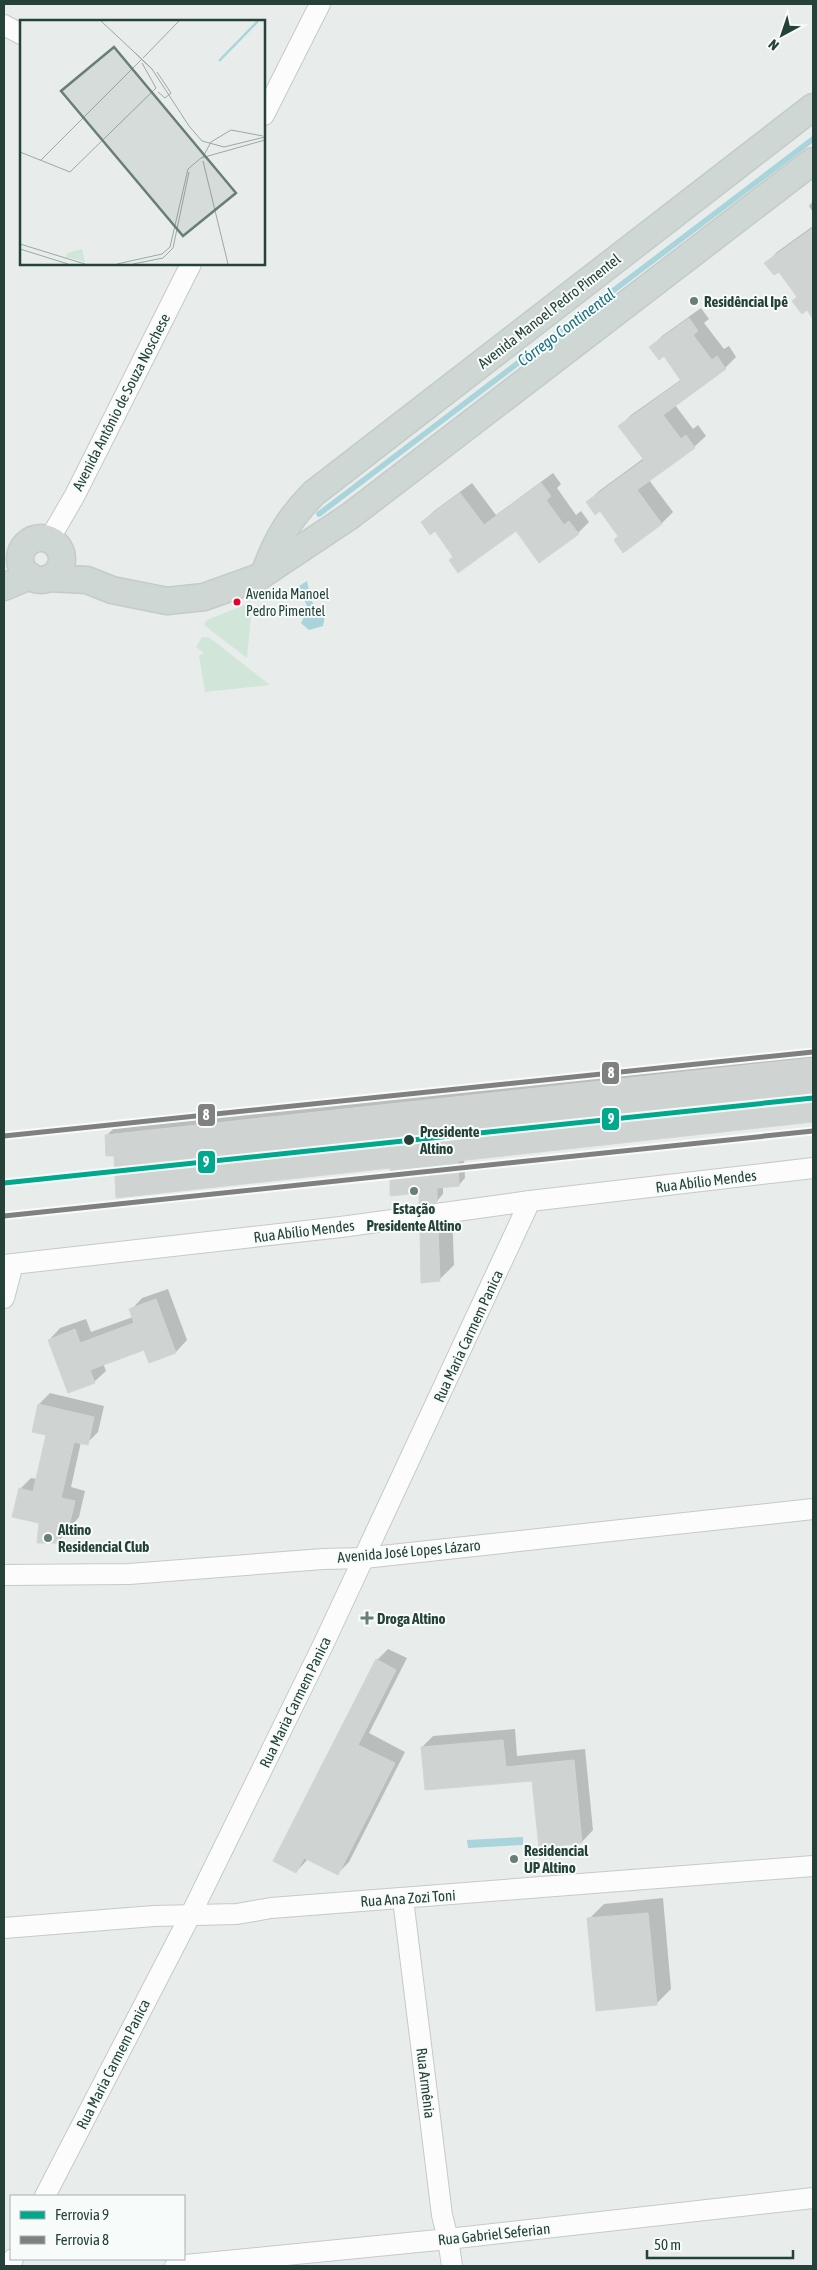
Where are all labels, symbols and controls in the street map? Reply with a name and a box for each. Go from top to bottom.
north arrow [757,10,807,60]
inset map [20,20,265,265]
text: N [765,36,782,54]
street label: Avenida Manoel Pedro Pimentel [474,250,624,372]
water label: Córrego Continental [514,285,619,370]
place label: Residêncial Ipê [704,293,788,310]
marker: Residêncial Ipê [688,295,700,307]
street label: Avenida Antônio de Souza Noschese [69,310,173,493]
place label: Avenida Manoel Pedro Pimentel [246,586,330,619]
marker: Avenida Manoel Pedro Pimentel [232,597,242,607]
line badge: 8 [601,1061,620,1085]
text: 8 [608,1065,615,1081]
line badge: 8 [197,1103,216,1127]
text: 8 [203,1107,210,1123]
line badge: 9 [601,1107,620,1131]
text: 9 [608,1111,615,1127]
place label: Presidente Altino [419,1123,480,1157]
marker: Presidente Altino [402,1133,416,1147]
line badge: 9 [197,1150,216,1174]
text: 9 [203,1154,210,1170]
street label: Rua Abílio Mendes [655,1166,757,1196]
marker: Estação Presidente Altino [408,1185,420,1197]
place label: Estação Presidente Altino [367,1200,461,1234]
street label: Rua Abílio Mendes [253,1216,355,1246]
street label: Rua Maria Carmem Panica [430,1267,506,1405]
place label: Altino Residencial Club [57,1521,149,1555]
marker: Altino Residencial Club [42,1532,54,1544]
street label: Avenida José Lopes Lázaro [337,1536,481,1566]
place label: Droga Altino [377,1610,445,1627]
marker: Droga Altino [361,1612,373,1624]
street label: Rua Maria Carmem Panica [256,1634,334,1770]
place label: Residencial UP Altino [524,1842,589,1876]
marker: Residencial UP Altino [508,1853,520,1865]
street label: Rua Ana Zozi Toni [360,1886,456,1910]
street label: Rua Maria Carmem Panica [73,1996,153,2132]
street label: Rua Armênia [413,2047,439,2119]
legend [10,2195,185,2260]
text: Ferrovia 9 [55,2206,109,2223]
street label: Rua Gabriel Seferian [437,2220,551,2248]
scale bar [647,2228,793,2260]
text: Ferrovia 8 [55,2231,109,2248]
text: 50 m [654,2236,681,2253]

